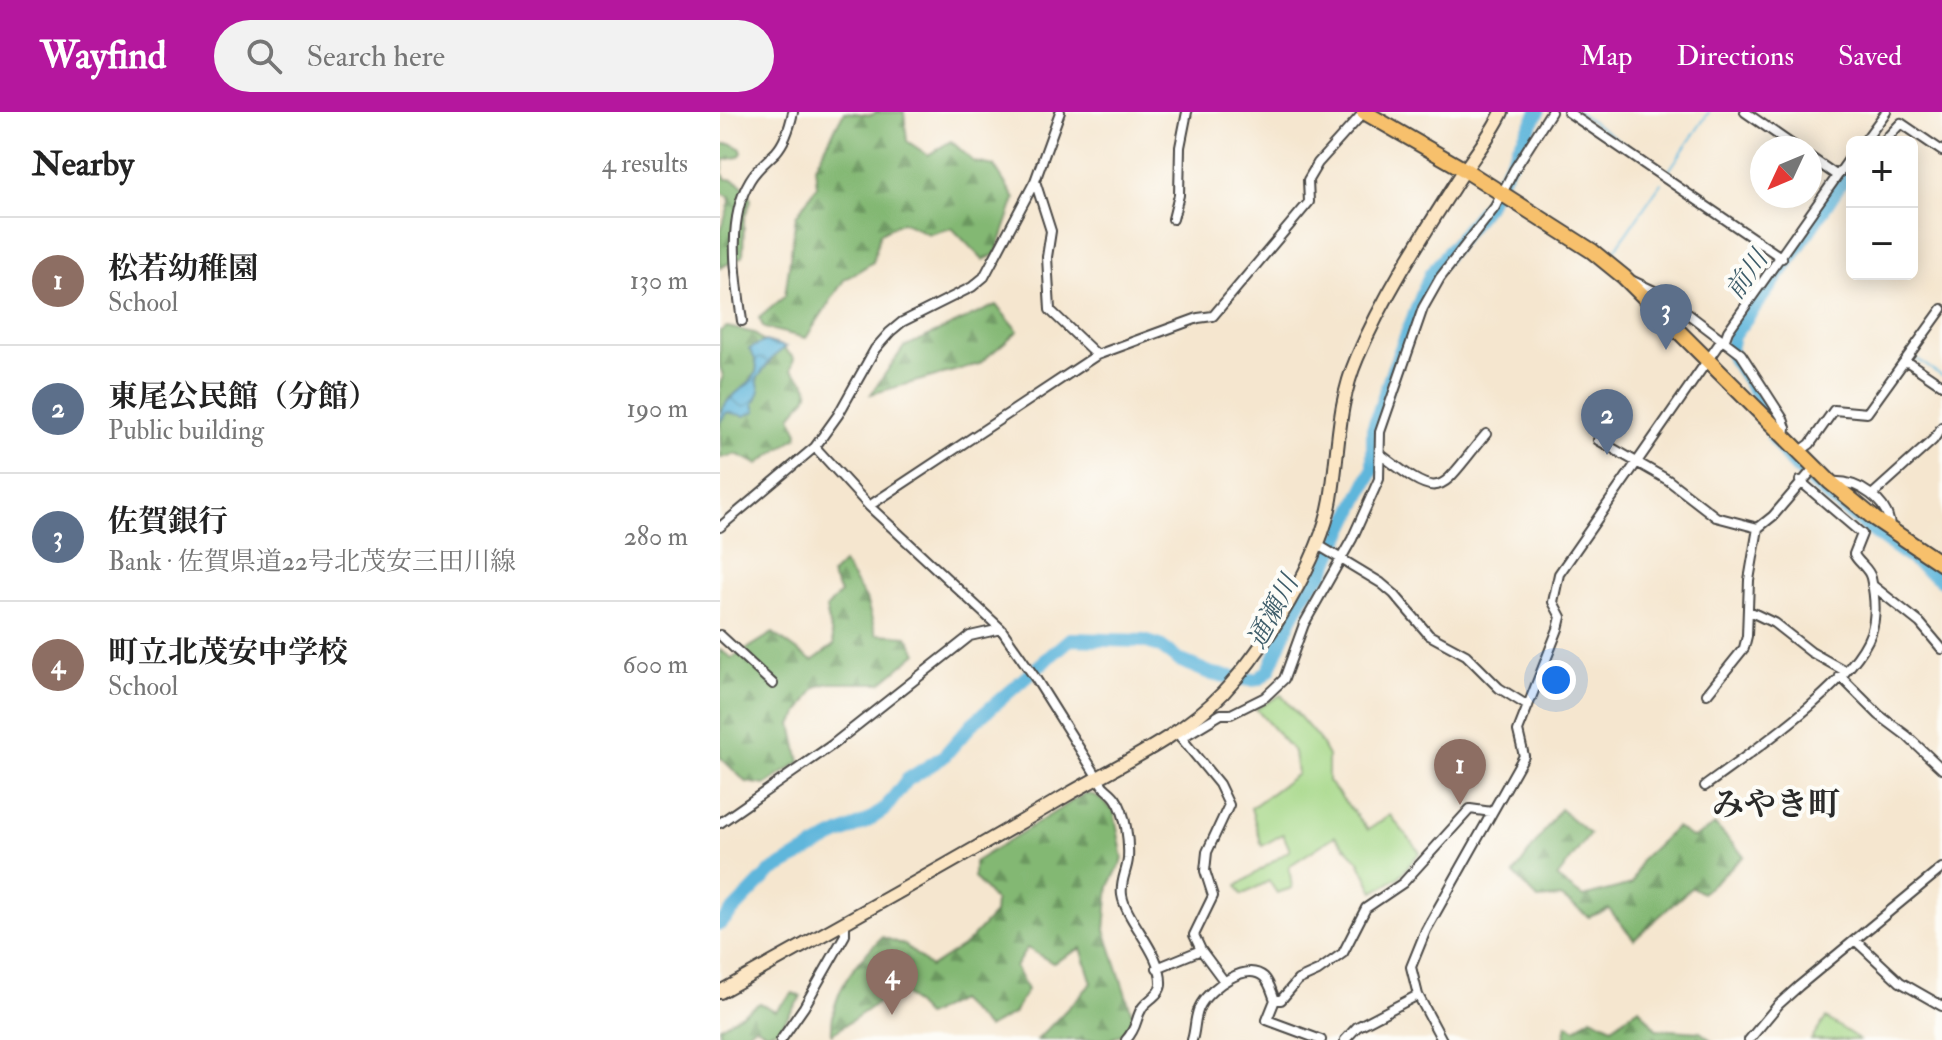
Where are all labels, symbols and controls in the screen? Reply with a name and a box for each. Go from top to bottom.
search box [214,20,774,92]
text: Wayfind [40,32,166,80]
icon: search [242,34,286,78]
text: Search here [306,38,445,75]
text: Map [1580,39,1633,74]
text: Directions [1677,39,1794,74]
text: Saved [1838,39,1902,74]
north arrow [1750,136,1822,208]
map controls [1846,136,1918,280]
button: + [1846,136,1918,208]
text: Nearby [32,143,134,186]
text: 4 results [602,148,688,180]
button: − [1846,208,1918,280]
water label: 前川 [1719,242,1777,305]
text: 松若幼稚園 [108,250,258,287]
text: 1 [53,265,63,297]
text: 130 m [630,265,688,297]
pin: 3 [1640,284,1692,350]
text: School [108,287,178,319]
text: 東尾公民館（分館） [108,378,378,415]
pin: 2 [1581,389,1633,455]
text: 2 [51,393,65,425]
text: 190 m [627,393,688,425]
text: Public building [108,415,264,447]
text: 佐賀銀行 [108,503,228,540]
text: 3 [53,521,63,553]
text: 280 m [624,521,688,553]
text: Bank · 佐賀県道22号北茂安三田川線 [108,546,516,578]
water label: 通瀬川 [1241,567,1307,654]
text: 町立北茂安中学校 [108,634,348,671]
text: 4 [51,649,65,681]
text: 600 m [623,649,688,681]
your location [1536,660,1576,700]
text: School [108,671,178,703]
pin: 1 [1434,739,1486,805]
district label: みやき町 [1712,785,1840,825]
pin: 4 [866,949,918,1015]

